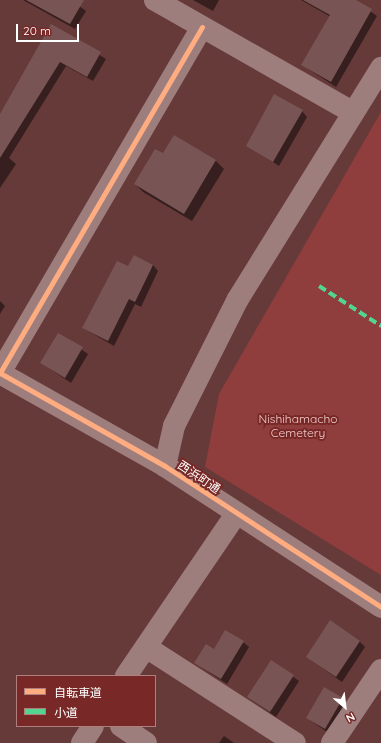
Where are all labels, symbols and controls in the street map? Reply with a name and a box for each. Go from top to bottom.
scale bar [18,16,81,42]
text: 20 m [23,23,51,38]
park label: Nishihamacho Cemetery [259,412,337,440]
street label: 西浜町通 [175,458,223,496]
legend [16,675,156,727]
text: 自転車道 [54,685,102,700]
north arrow [325,687,365,727]
text: 小道 [54,705,78,720]
text: N [344,710,357,726]

